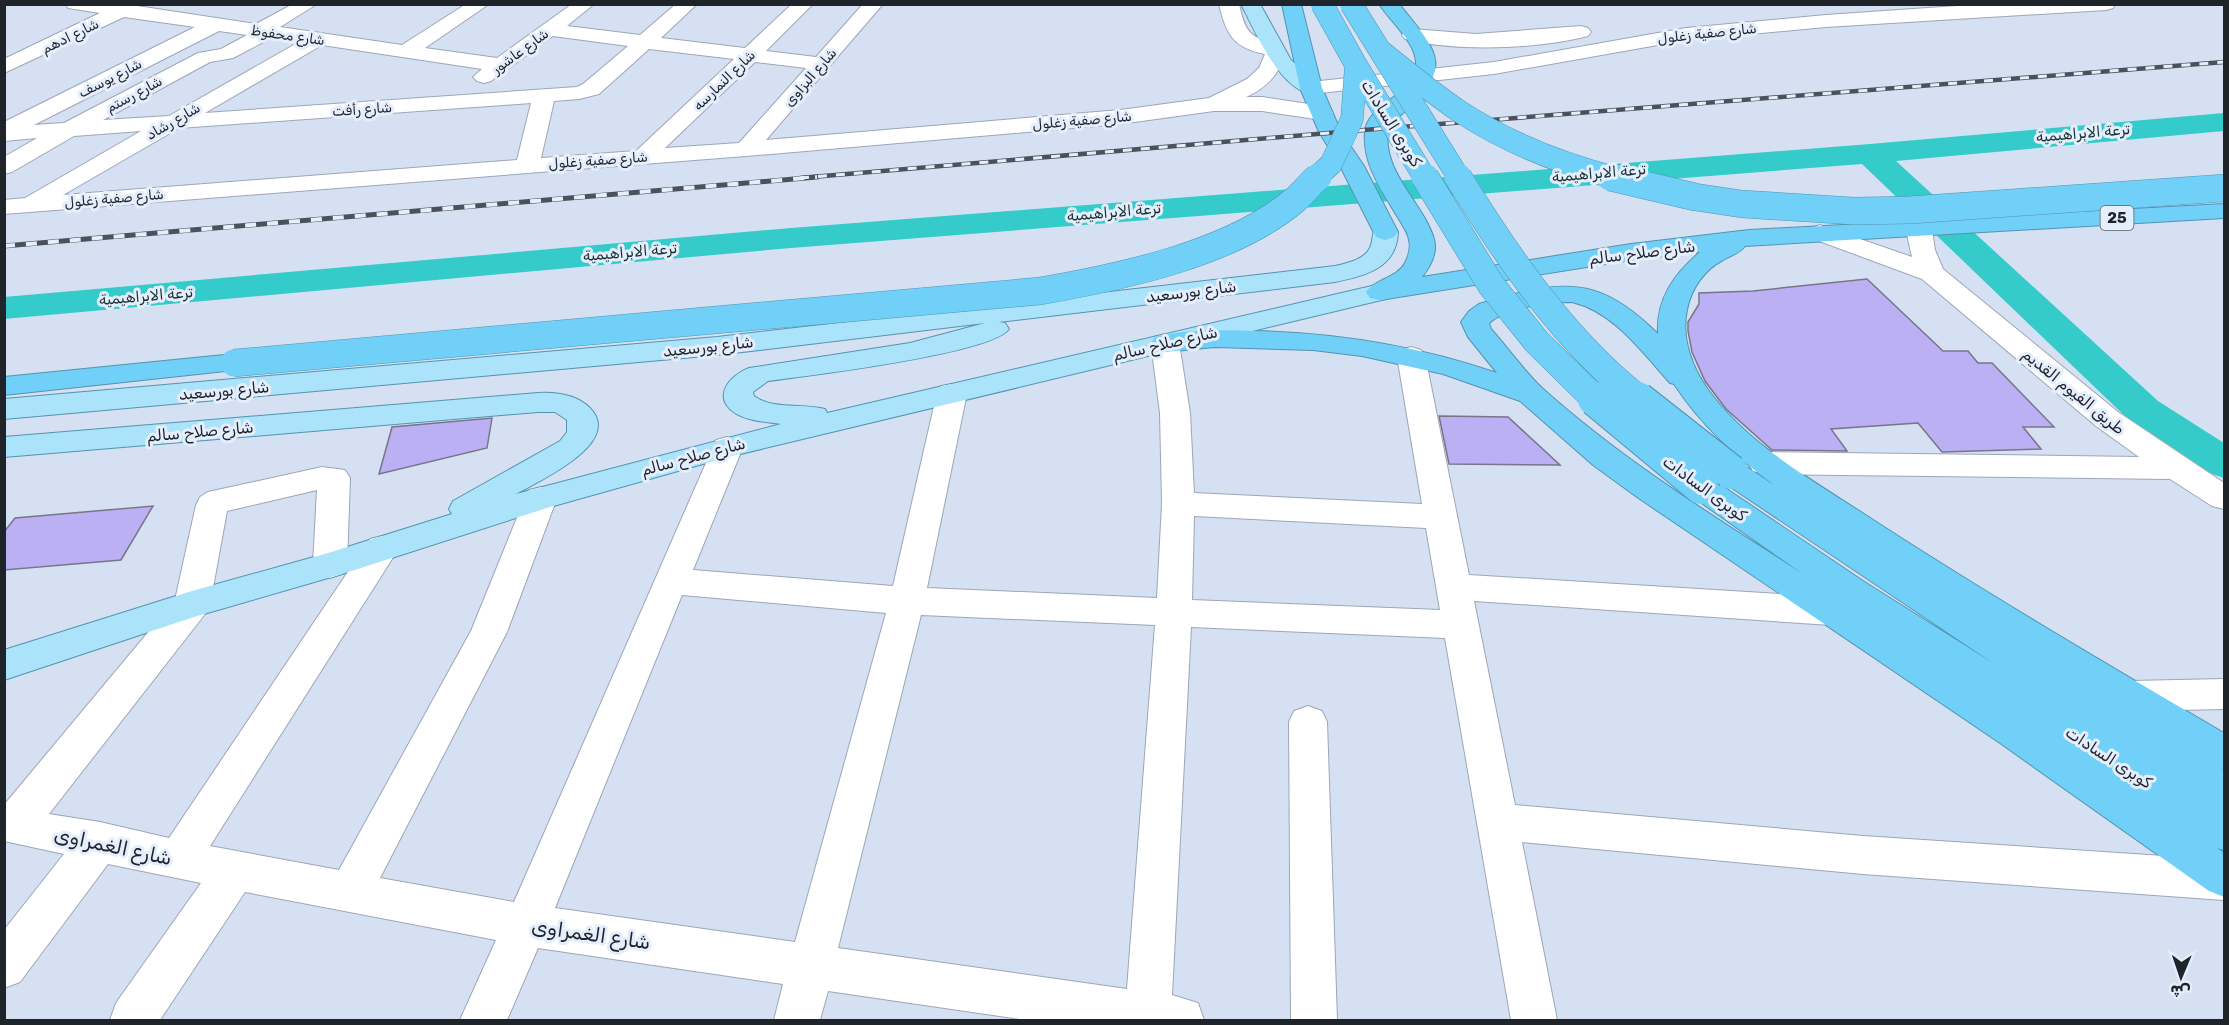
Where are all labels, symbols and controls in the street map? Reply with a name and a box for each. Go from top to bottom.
street label: شارع ادهم [39,15,103,59]
street label: شارع صفية زغلول [1657,20,1758,49]
street label: شارع محفوظ [250,22,326,51]
street label: شارع عاشور [488,25,553,80]
street label: شارع البزاوى [780,45,842,111]
street label: شارع النمارسه [690,47,760,116]
street label: شارع يوسف [76,55,146,103]
street label: شارع رستم [103,73,166,118]
street label: كوبرى السادات [1356,76,1426,171]
street label: شارع رشاد [143,99,204,145]
street label: شارع رأفت [332,99,393,122]
street label: شارع صفية زغلول [1032,108,1133,135]
water label: ترعة الابراهيمية [2035,120,2131,146]
street label: شارع صفية زغلول [548,149,648,174]
water label: ترعة الابراهيمية [1551,160,1647,186]
street label: شارع صفية زغلول [64,186,165,213]
water label: ترعة الابراهيمية [1066,199,1162,225]
road number: 25 [2100,206,2134,230]
street label: شارع صلاح سالم [1588,237,1697,270]
water label: ترعة الابراهيمية [582,239,678,265]
street label: شارع بورسعيد [1145,277,1238,308]
water label: ترعة الابراهيمية [98,283,194,309]
street label: شارع صلاح سالم [1111,322,1220,367]
street label: شارع بورسعيد [662,332,754,363]
street label: طريق الفيوم القديم [2018,344,2129,439]
street label: شارع بورسعيد [178,377,270,406]
street label: شارع صلاح سالم [146,417,254,448]
street label: شارع صلاح سالم [639,433,748,481]
street label: كوبرى السادات [1658,452,1751,526]
street label: كوبرى السادات [2061,722,2156,794]
street label: شارع الغمراوى [52,822,174,872]
street label: شارع الغمراوى [530,914,652,956]
north arrow [2151,947,2211,1007]
text: ش [2170,982,2191,1001]

